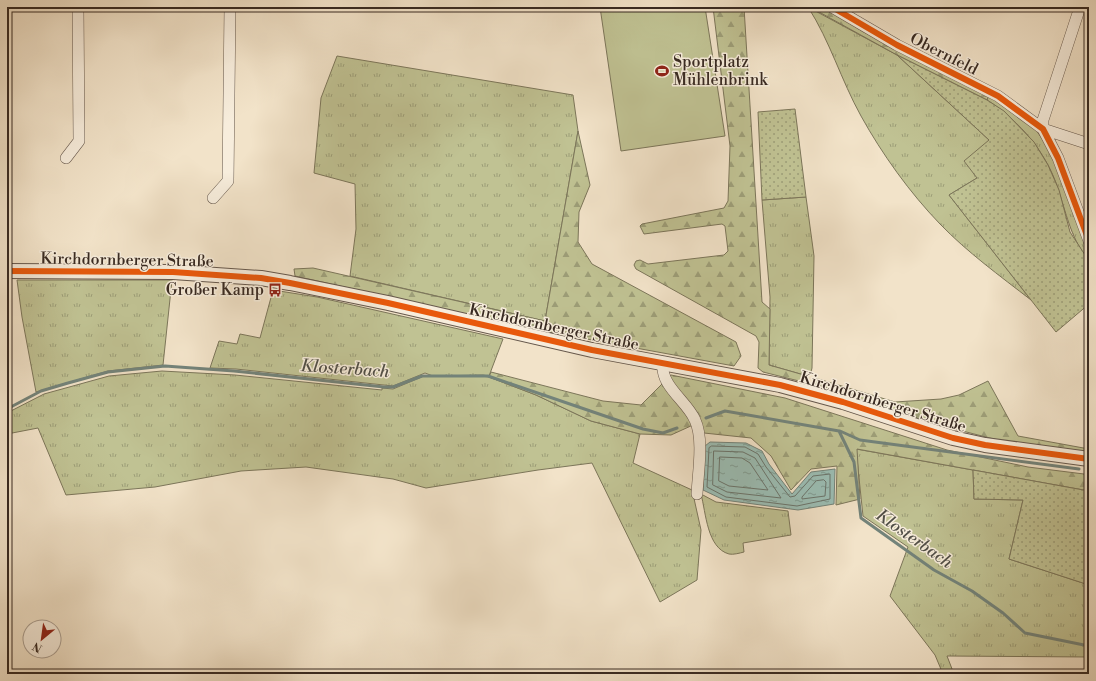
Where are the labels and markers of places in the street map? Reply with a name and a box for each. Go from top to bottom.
place label: Sportplatz Mühlenbrink [673,52,769,90]
sports icon: Sportplatz Mühlenbrink [654,63,670,79]
place label: Großer Kamp [166,280,264,300]
bus stop icon: Großer Kamp [267,282,283,298]

